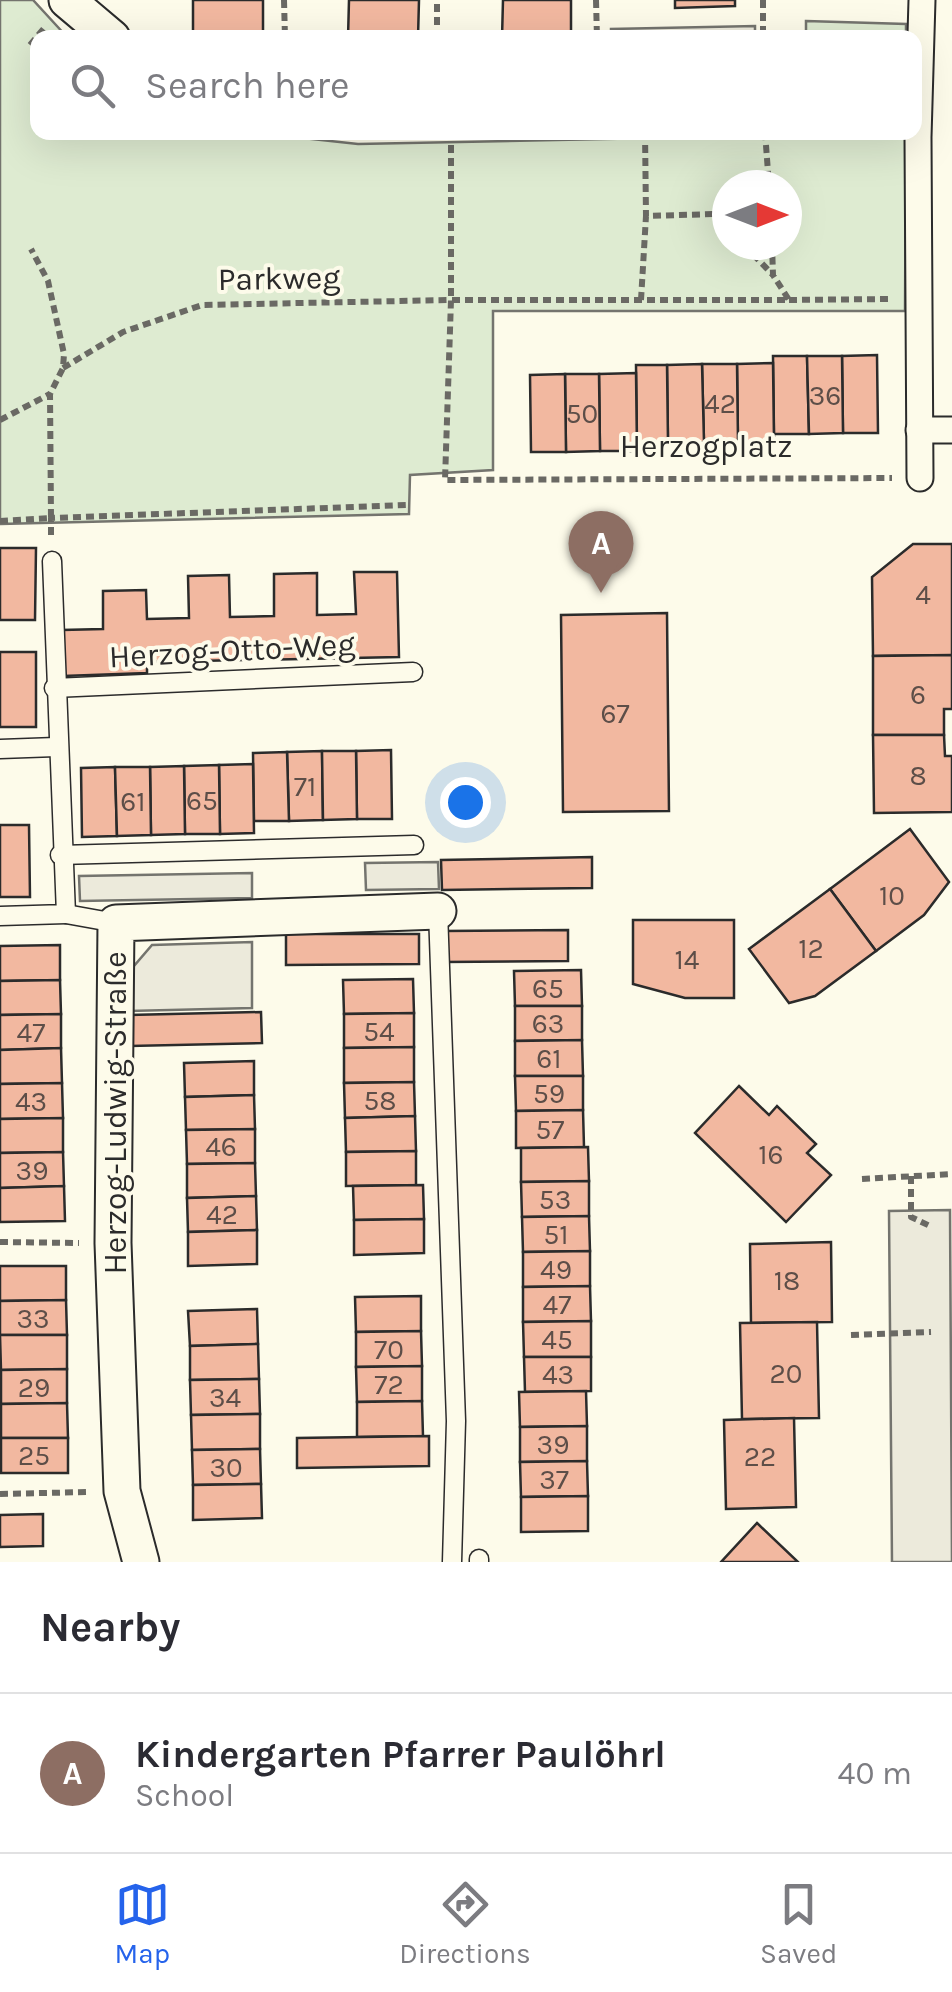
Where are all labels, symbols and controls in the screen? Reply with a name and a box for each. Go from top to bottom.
search box [30,30,922,140]
icon: search [65,58,120,113]
text: Search here [145,63,349,108]
north arrow [712,170,802,260]
street label: Parkweg [217,259,341,298]
house number: 36 [809,379,841,412]
house number: 42 [704,387,736,420]
house number: 50 [566,397,598,430]
street label: Herzogplatz [620,428,792,465]
pin: A [568,510,634,593]
house number: 4 [915,578,931,611]
street label: Herzog-Otto-Weg [108,626,356,675]
house number: 6 [910,678,926,711]
house number: 67 [600,697,630,730]
house number: 8 [909,759,927,792]
house number: 71 [294,770,316,803]
your location [440,777,491,828]
house number: 65 [186,784,218,817]
house number: 61 [120,785,146,818]
house number: 10 [879,879,905,912]
house number: 12 [798,932,824,965]
house number: 14 [675,943,700,976]
street label: Herzog-Ludwig-Straße [97,951,134,1275]
house number: 65 [532,972,564,1005]
house number: 63 [532,1007,564,1040]
house number: 54 [363,1015,395,1048]
house number: 47 [17,1016,45,1049]
house number: 61 [536,1042,562,1075]
house number: 59 [533,1077,565,1110]
house number: 58 [363,1084,397,1117]
house number: 43 [15,1085,47,1118]
house number: 57 [536,1113,564,1146]
house number: 46 [205,1130,237,1163]
house number: 16 [758,1138,784,1171]
house number: 39 [16,1154,48,1187]
house number: 53 [539,1183,571,1216]
house number: 42 [206,1198,238,1231]
house number: 51 [543,1218,569,1251]
house number: 49 [540,1253,572,1286]
house number: 18 [774,1264,800,1297]
house number: 47 [543,1288,571,1321]
house number: 33 [16,1302,50,1335]
house number: 45 [541,1323,573,1356]
house number: 70 [374,1333,404,1366]
house number: 20 [770,1357,802,1390]
house number: 43 [542,1358,574,1391]
house number: 72 [374,1368,404,1401]
house number: 29 [18,1371,50,1404]
house number: 34 [209,1381,241,1414]
house number: 39 [537,1428,569,1461]
house number: 25 [18,1439,50,1472]
house number: 22 [744,1440,776,1473]
house number: 30 [209,1451,243,1484]
house number: 37 [539,1463,569,1496]
text: Nearby [40,1602,180,1652]
text: Kindergarten Pfarrer Paulöhrl [135,1732,666,1777]
text: A [62,1755,83,1792]
text: 40 m [838,1755,912,1792]
text: School [135,1777,234,1814]
tab: Map [115,1877,170,1970]
tab: Directions [399,1877,531,1970]
tab: Saved [760,1877,837,1970]

